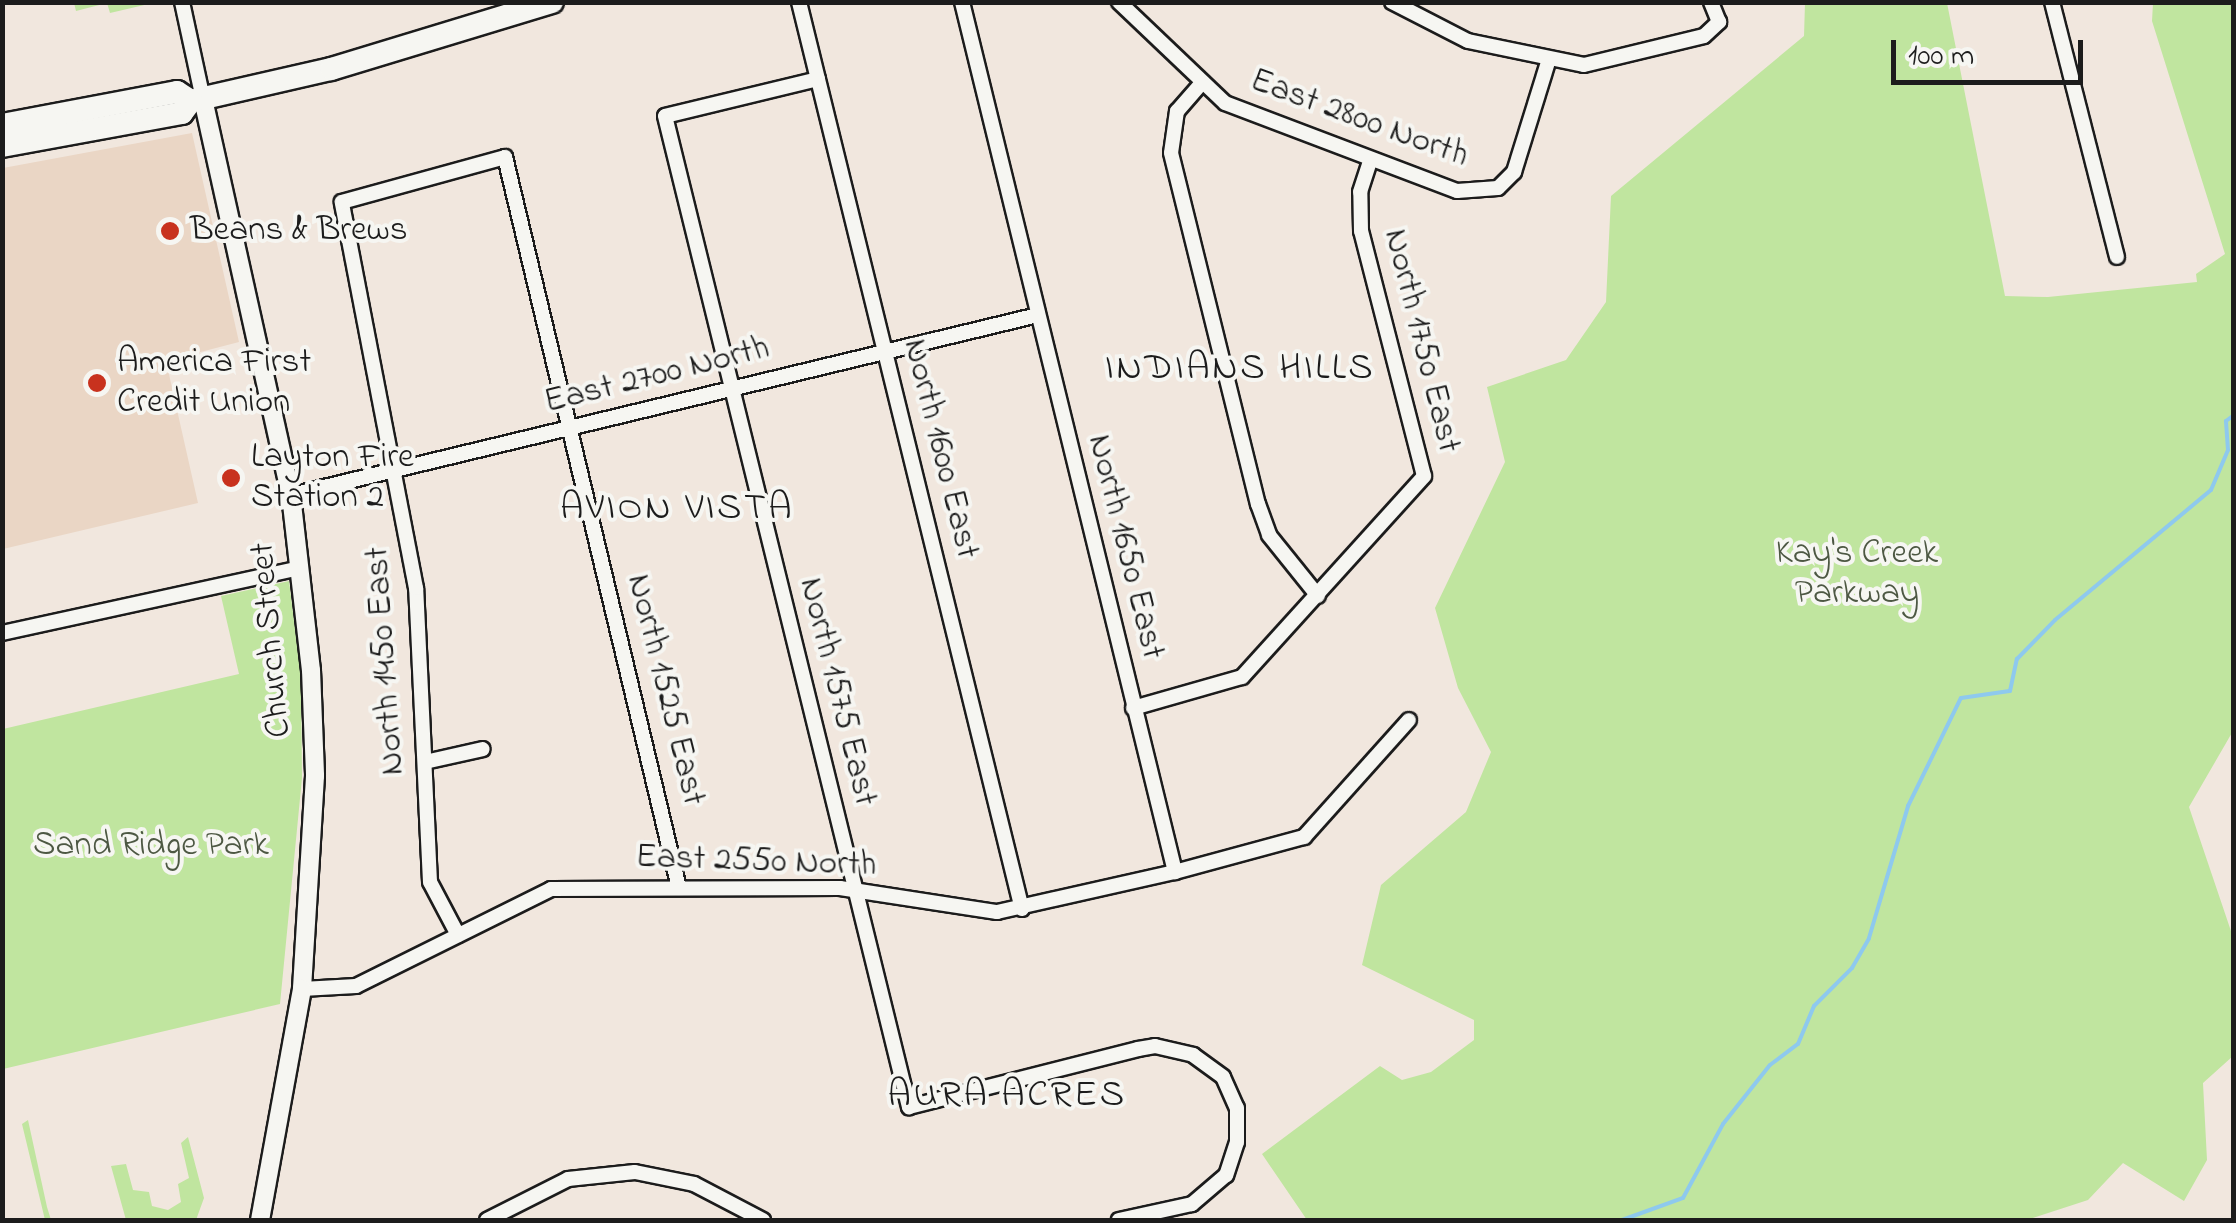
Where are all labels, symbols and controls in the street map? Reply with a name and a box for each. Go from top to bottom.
scale bar [1896,20,2088,82]
text: 100 m [1908,35,1974,79]
street label: East 2800 North [1244,60,1474,178]
place label: Beans & Brews [190,210,408,252]
marker: Beans & Brews [159,220,181,242]
street label: North 1750 East [1373,225,1469,457]
street label: East 2700 North [540,328,774,424]
street label: North 1600 East [892,335,988,563]
place label: America First Credit Union [117,342,311,424]
district label: INDIANS HILLS [1105,347,1375,393]
marker: America First Credit Union [86,372,108,394]
street label: North 1650 East [1077,430,1173,664]
place label: Layton Fire Station 2 [251,437,414,519]
marker: Layton Fire Station 2 [220,467,242,489]
district label: AVION VISTA [560,487,794,533]
park label: Kay's Creek Parkway [1776,533,1938,615]
street label: Church Street [243,541,301,739]
street label: North 1450 East [357,545,415,777]
street label: North 1525 East [616,570,714,810]
street label: North 1575 East [788,573,886,811]
park label: Sand Ridge Park [33,825,269,867]
street label: East 2550 North [635,837,877,887]
district label: AURA ACRES [887,1074,1127,1120]

